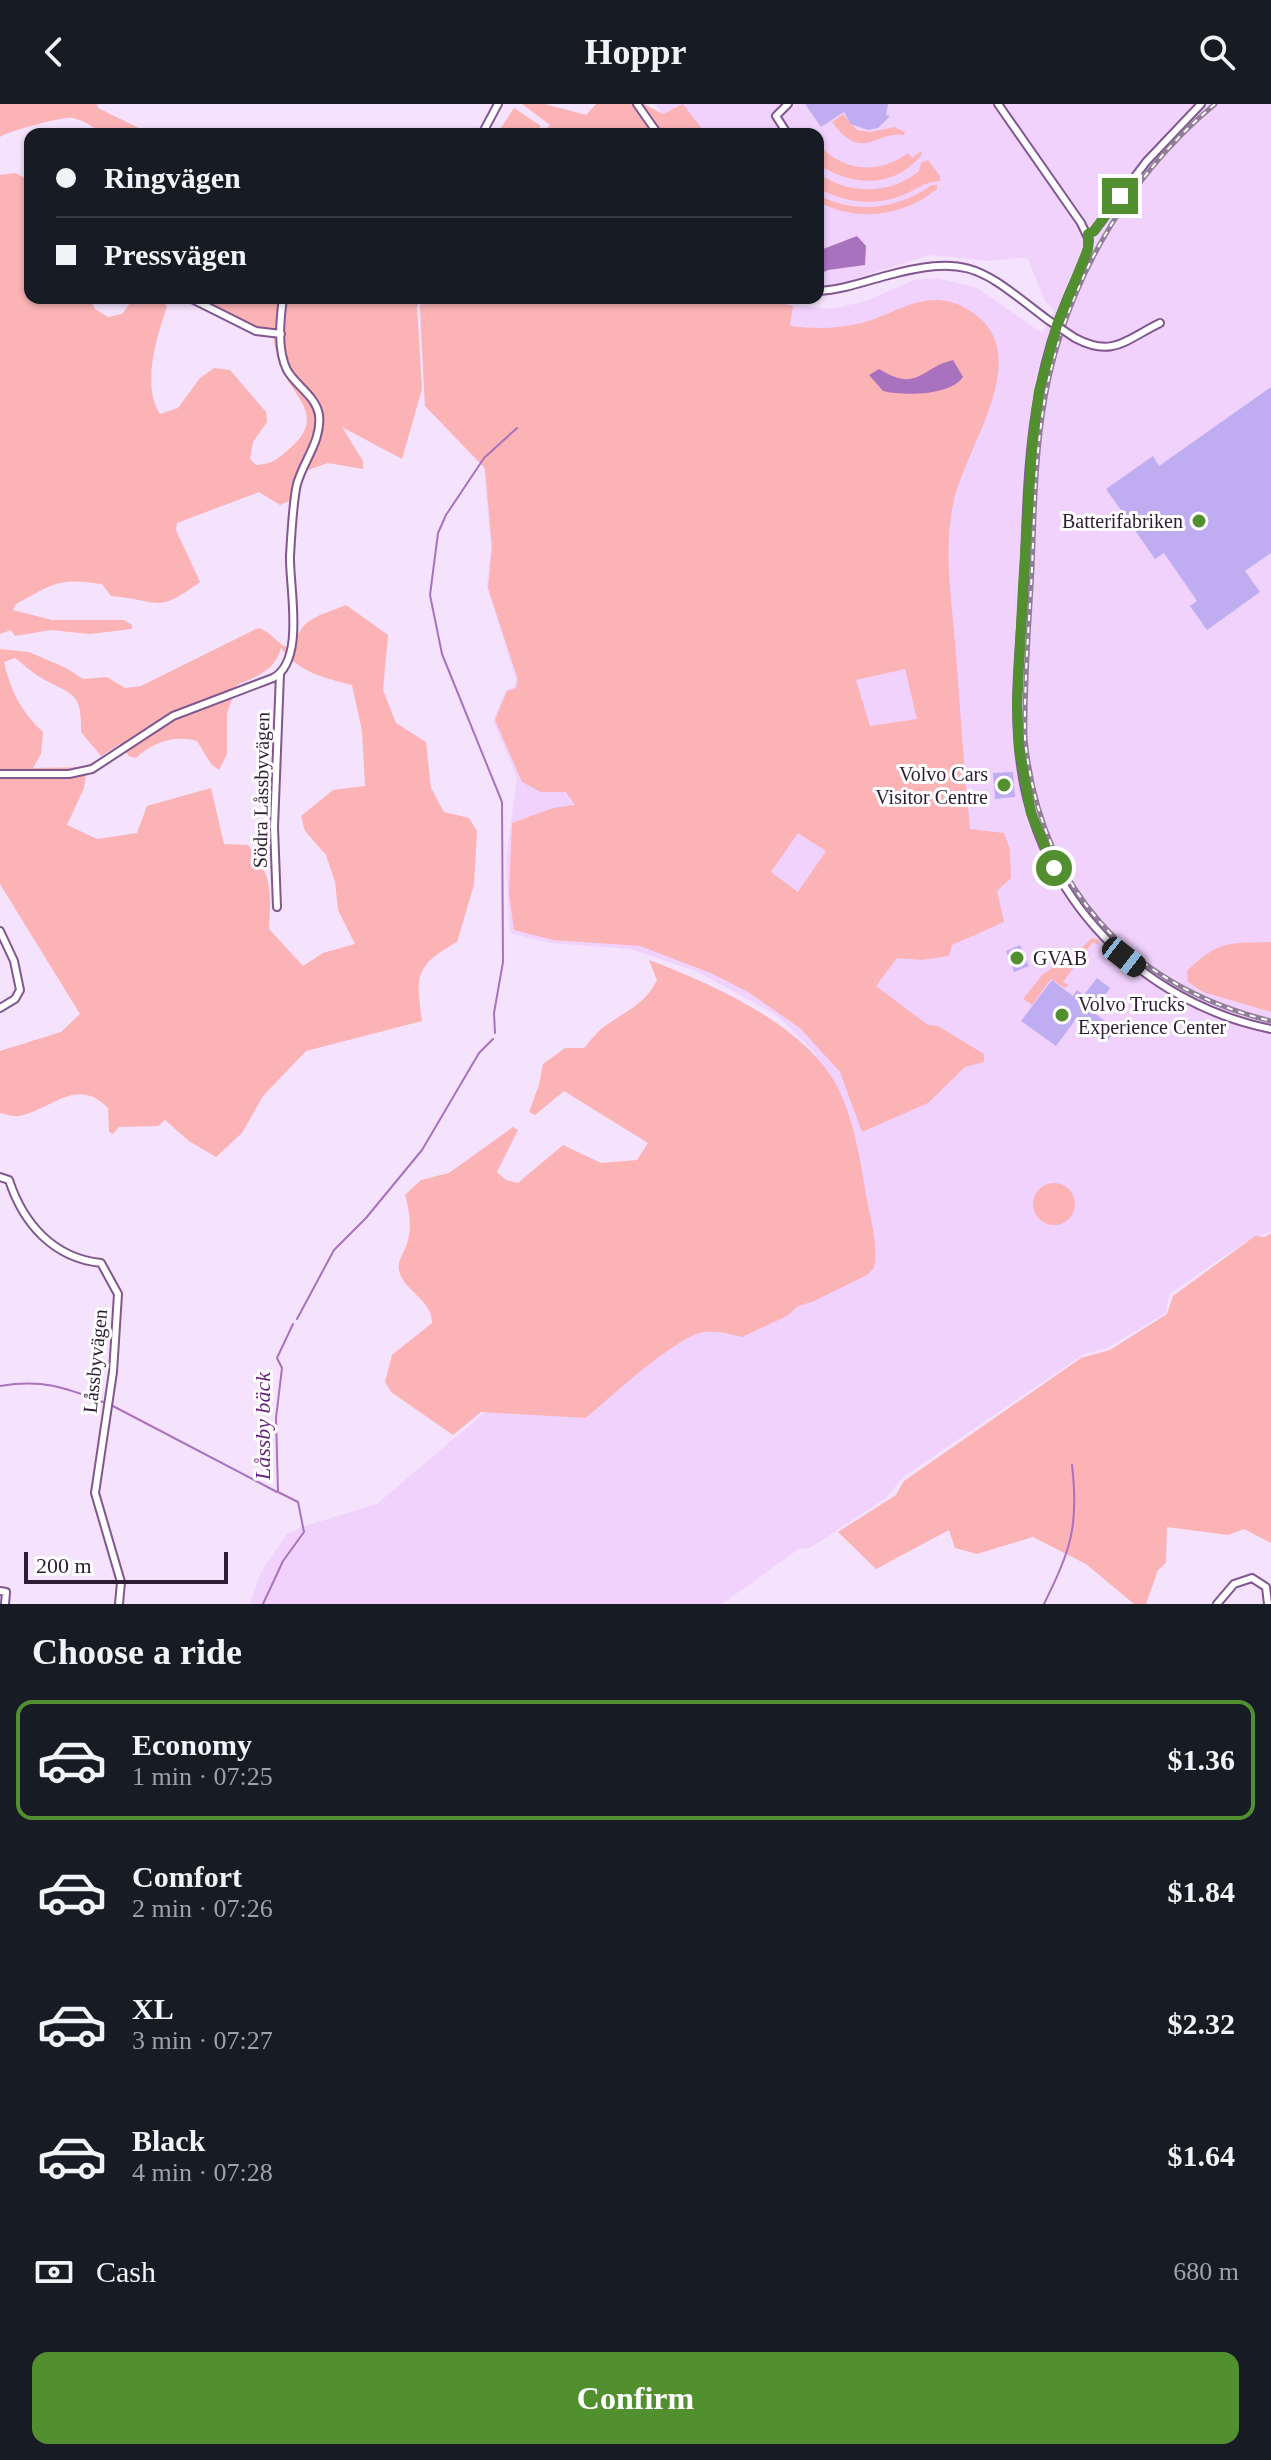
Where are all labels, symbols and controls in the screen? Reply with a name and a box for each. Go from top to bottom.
icon: back [32,30,76,74]
icon: search [1195,30,1239,74]
text: Hoppr [584,32,687,72]
text: Ringvägen [104,161,241,194]
route end [1102,178,1138,214]
text: Pressvägen [104,238,247,271]
place label: Batterifabriken [1062,510,1183,532]
marker: Batterifabriken [1190,512,1208,530]
street label: Södra Låssbyvägen [249,712,274,868]
place label: Volvo Cars Visitor Centre [875,763,988,808]
marker: Volvo Cars Visitor Centre [995,776,1013,794]
route start [1036,850,1072,886]
car [1098,933,1150,981]
place label: GVAB [1033,947,1087,969]
marker: GVAB [1008,949,1026,967]
place label: Volvo Trucks Experience Center [1078,993,1227,1039]
marker: Volvo Trucks Experience Center [1053,1006,1071,1024]
street label: Låssbyvägen [79,1308,112,1414]
water label: Låssby bäck [250,1371,275,1481]
scale bar [24,1548,228,1584]
text: 200 m [36,1553,92,1578]
text: Choose a ride [32,1632,242,1672]
icon: car [36,1724,108,1796]
text: Economy [132,1728,252,1761]
text: $1.36 [1168,1743,1235,1776]
text: 1 min · 07:25 [132,1762,273,1791]
icon: car [36,1856,108,1928]
text: Comfort [132,1860,242,1893]
text: $1.84 [1168,1875,1235,1908]
text: 2 min · 07:26 [132,1894,273,1923]
icon: car [36,1988,108,2060]
text: XL [132,1992,174,2025]
text: $2.32 [1168,2007,1235,2040]
text: 3 min · 07:27 [132,2026,273,2055]
icon: car [36,2120,108,2192]
text: Black [132,2124,205,2157]
text: $1.64 [1168,2139,1235,2172]
text: 4 min · 07:28 [132,2158,273,2187]
icon: cash [32,2250,76,2294]
text: Cash [96,2255,156,2288]
text: 680 m [1173,2257,1239,2286]
button: Confirm [32,2352,1239,2444]

